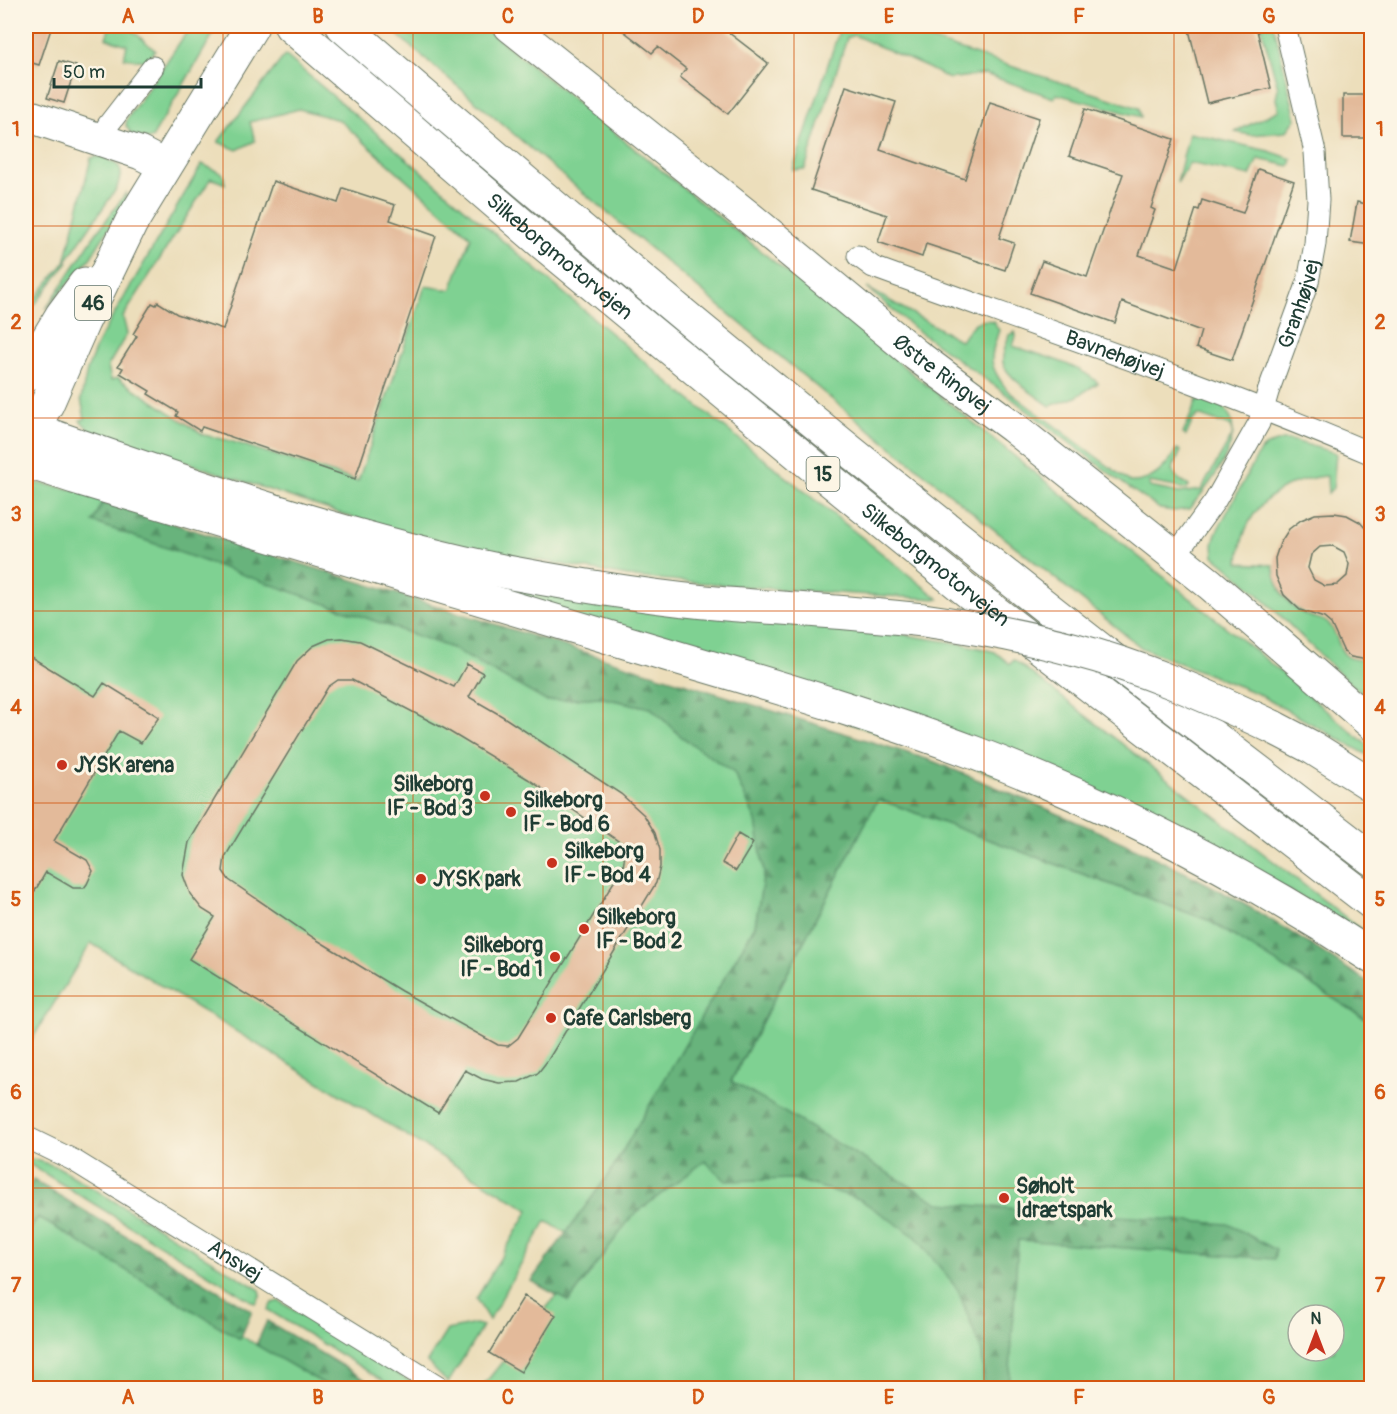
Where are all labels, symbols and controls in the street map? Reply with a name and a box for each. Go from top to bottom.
text: A [122,4,135,29]
text: B [312,4,324,29]
text: C [502,4,514,29]
text: D [692,4,705,29]
text: E [884,4,895,29]
text: F [1073,4,1085,29]
text: G [1262,4,1276,29]
scale bar [54,51,201,89]
text: 50 m [63,61,105,84]
text: 1 [12,117,20,142]
text: 1 [1376,117,1384,142]
street label: Silkeborgmotorvejen [481,187,639,326]
street label: Granhøjvej [1271,257,1325,352]
road number: 46 [75,286,111,320]
text: 2 [10,310,22,335]
text: 2 [1374,310,1386,335]
street label: Bavnehøjvej [1062,324,1169,385]
street label: Østre Ringvej [888,328,997,420]
road number: 15 [806,457,840,491]
street label: Silkeborgmotorvejen [855,497,1016,632]
text: 3 [10,502,22,527]
text: 3 [1374,502,1386,527]
text: 4 [10,695,22,720]
text: 4 [1374,695,1386,720]
place label: JYSK arena [74,752,174,779]
marker: JYSK arena [55,758,69,772]
place label: Silkeborg IF - Bod 3 [387,771,473,822]
place label: Silkeborg IF - Bod 6 [523,787,610,838]
marker: Silkeborg IF - Bod 3 [478,789,492,803]
marker: Silkeborg IF - Bod 6 [504,805,518,819]
place label: Silkeborg IF - Bod 4 [564,838,652,889]
marker: Silkeborg IF - Bod 4 [545,856,559,870]
place label: JYSK park [433,866,521,893]
marker: JYSK park [414,872,428,886]
text: 5 [11,887,22,912]
text: 5 [1375,887,1386,912]
place label: Silkeborg IF - Bod 2 [596,904,683,955]
marker: Silkeborg IF - Bod 2 [577,922,591,936]
place label: Silkeborg IF - Bod 1 [460,932,543,983]
marker: Silkeborg IF - Bod 1 [548,950,562,964]
place label: Cafe Carlsberg [563,1005,692,1032]
marker: Cafe Carlsberg [544,1011,558,1025]
text: 6 [10,1080,22,1105]
text: 6 [1374,1080,1386,1105]
place label: Søholt Idrætspark [1016,1173,1113,1224]
marker: Søholt Idrætspark [997,1191,1011,1205]
street label: Ansvej [203,1233,267,1287]
text: 7 [11,1273,22,1298]
text: 7 [1375,1273,1386,1298]
north arrow [1286,1303,1346,1363]
text: N [1311,1309,1322,1329]
text: A [122,1385,135,1410]
text: B [312,1385,324,1410]
text: C [502,1385,514,1410]
text: D [692,1385,705,1410]
text: E [884,1385,895,1410]
text: F [1073,1385,1085,1410]
text: G [1262,1385,1276,1410]

